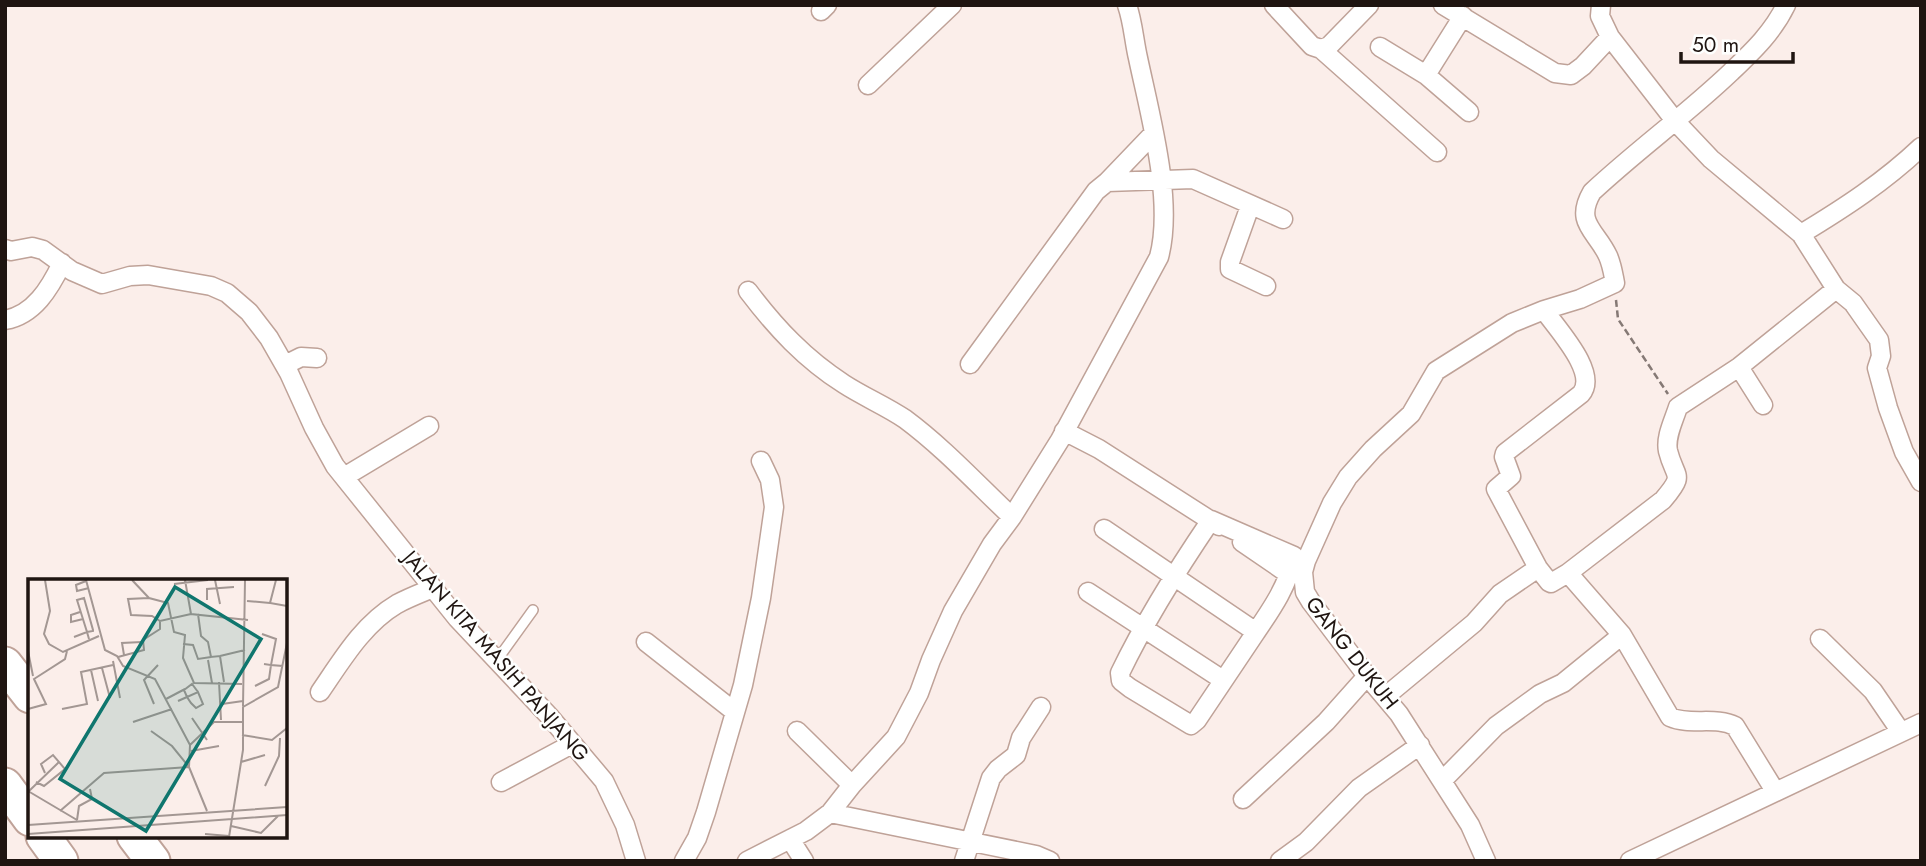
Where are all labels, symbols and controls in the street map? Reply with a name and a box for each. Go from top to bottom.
scale bar [1681,21,1793,65]
text: 50 m [1692,30,1739,60]
street label: JALAN KITA MASIH PANJANG [394,542,596,768]
inset map [28,579,287,838]
street label: GANG DUKUH [1298,590,1406,716]

